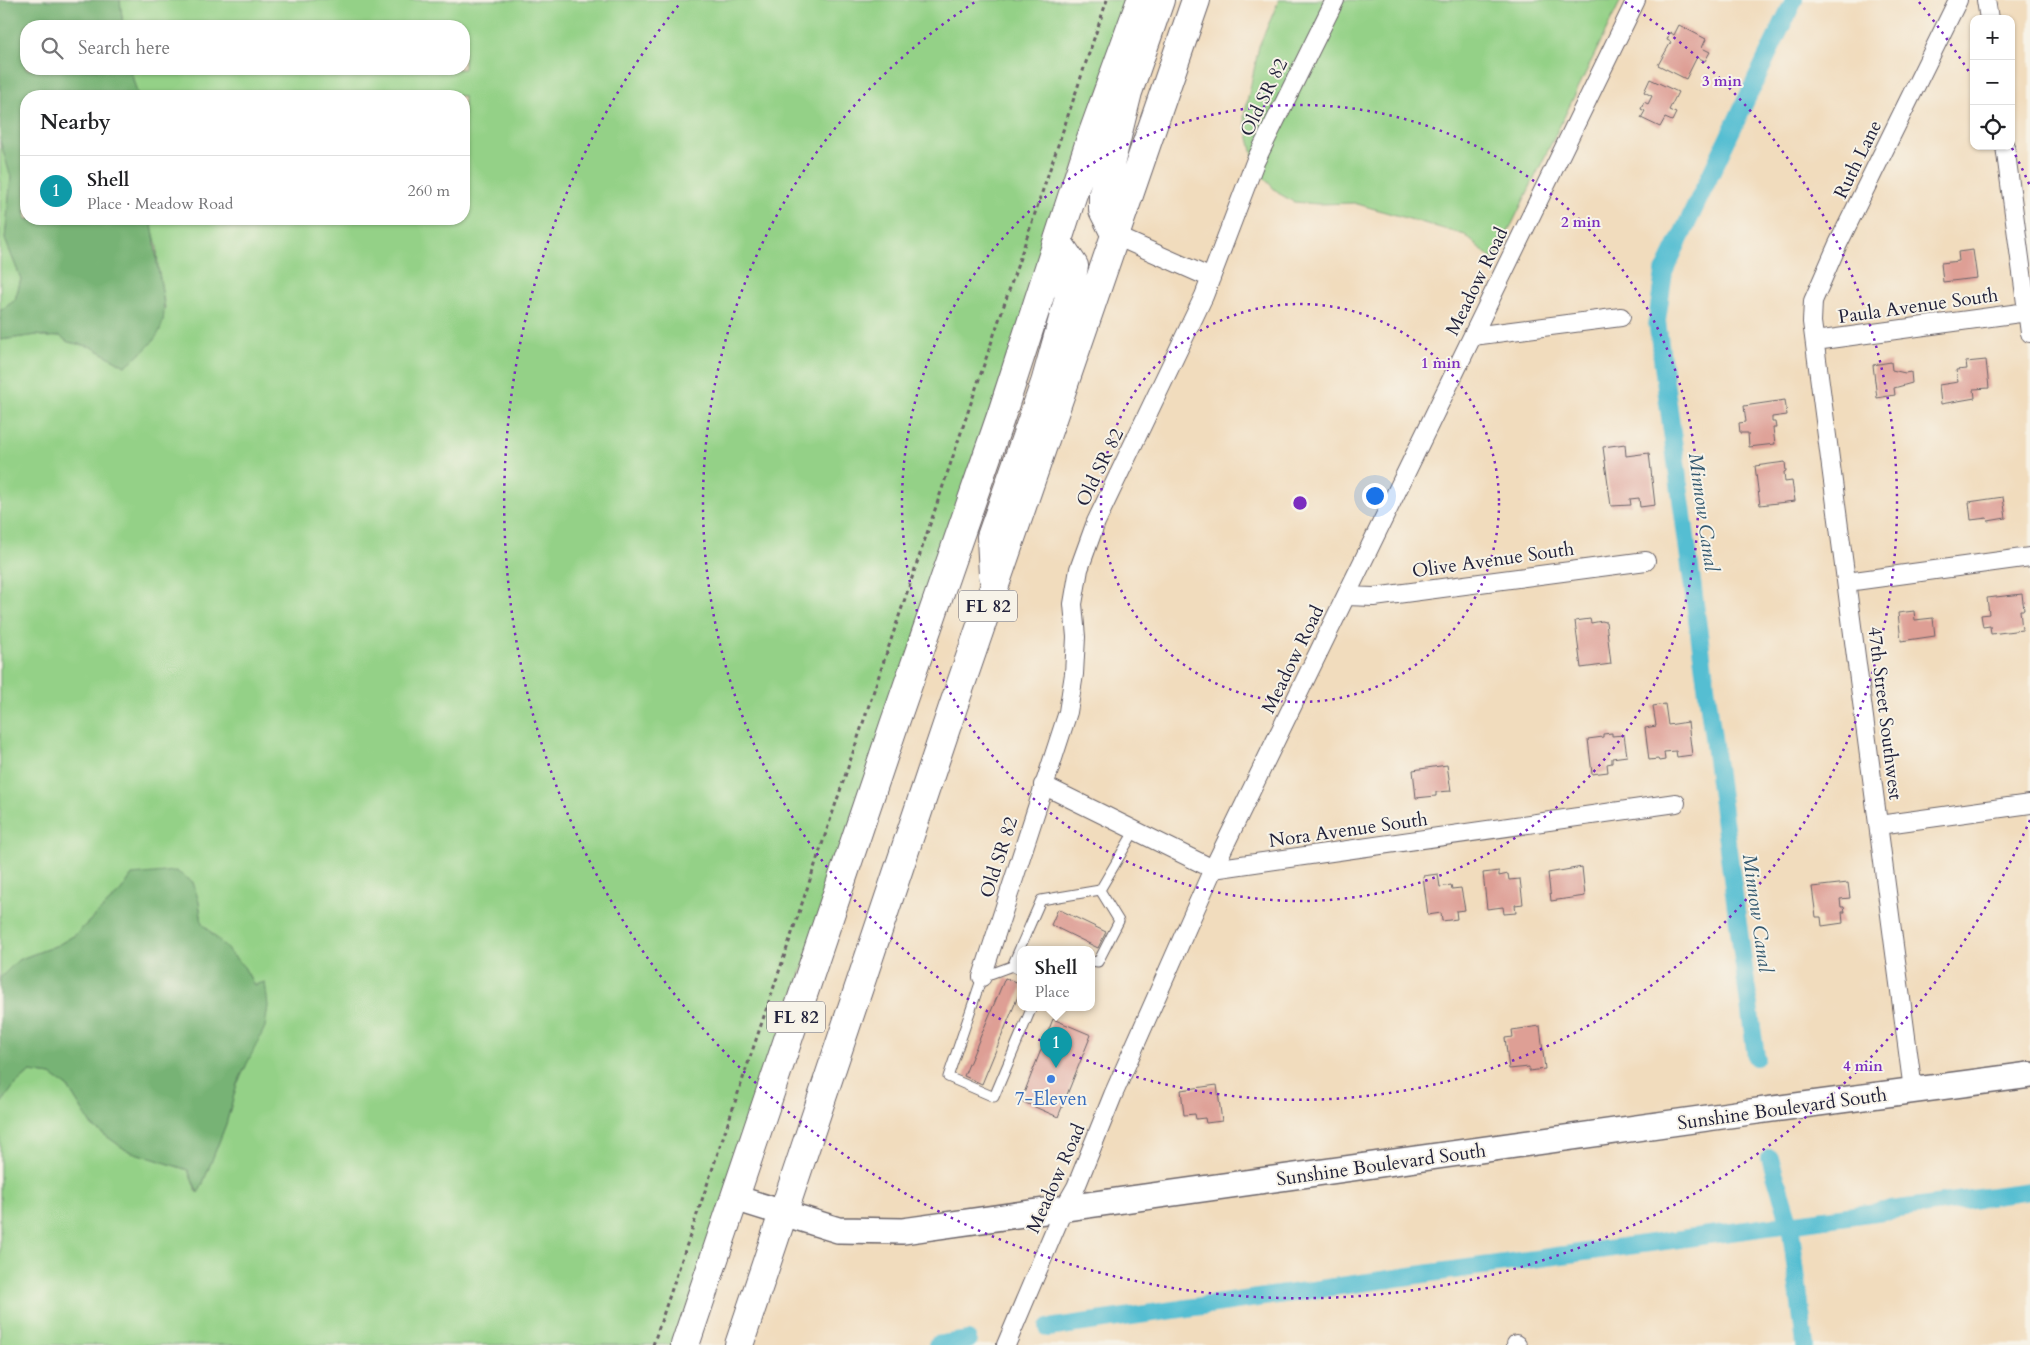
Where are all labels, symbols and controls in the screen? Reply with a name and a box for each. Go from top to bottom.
map controls [1970,15,2015,150]
button: + [1970,15,2015,60]
search box [20,20,470,75]
icon: search [38,34,66,62]
text: Search here [78,35,170,61]
street label: Old SR 82 [1234,54,1294,141]
button: − [1970,60,2015,105]
text: 3 min [1702,71,1742,91]
button: locate [1970,105,2015,150]
text: Nearby [40,108,111,137]
street label: Ruth Lane [1828,116,1888,203]
text: Shell [87,167,129,193]
text: 1 [52,180,60,202]
text: 260 m [408,180,450,202]
text: Place · Meadow Road [87,193,233,215]
text: 2 min [1561,212,1601,232]
street label: Meadow Road [1440,223,1514,340]
street label: Paula Avenue South [1836,282,2000,330]
text: 1 min [1421,353,1461,373]
street label: Old SR 82 [1070,424,1130,511]
water label: Minnow Canal [1682,451,1725,574]
your location [1362,483,1388,509]
centre of rings [1291,494,1309,512]
street label: Olive Avenue South [1410,536,1576,584]
road number: FL 82 [959,590,1017,622]
street label: Meadow Road [1256,601,1330,718]
street label: 47th Street Southwest [1861,625,1909,801]
street label: Nora Avenue South [1267,806,1430,854]
street label: Old SR 82 [974,813,1024,901]
water label: Minnow Canal [1736,852,1779,975]
popup [1017,946,1095,1011]
text: Shell [1035,955,1077,981]
text: Place [1035,981,1070,1003]
road number: FL 82 [767,1002,825,1032]
pin: 1 [1040,1027,1072,1068]
text: 4 min [1843,1056,1883,1076]
marker: 7-Eleven [1045,1073,1057,1085]
street label: Sunshine Boulevard South [1676,1081,1889,1137]
place label: 7-Eleven [1015,1086,1087,1112]
street label: Meadow Road [1020,1120,1092,1237]
street label: Sunshine Boulevard South [1275,1137,1488,1193]

